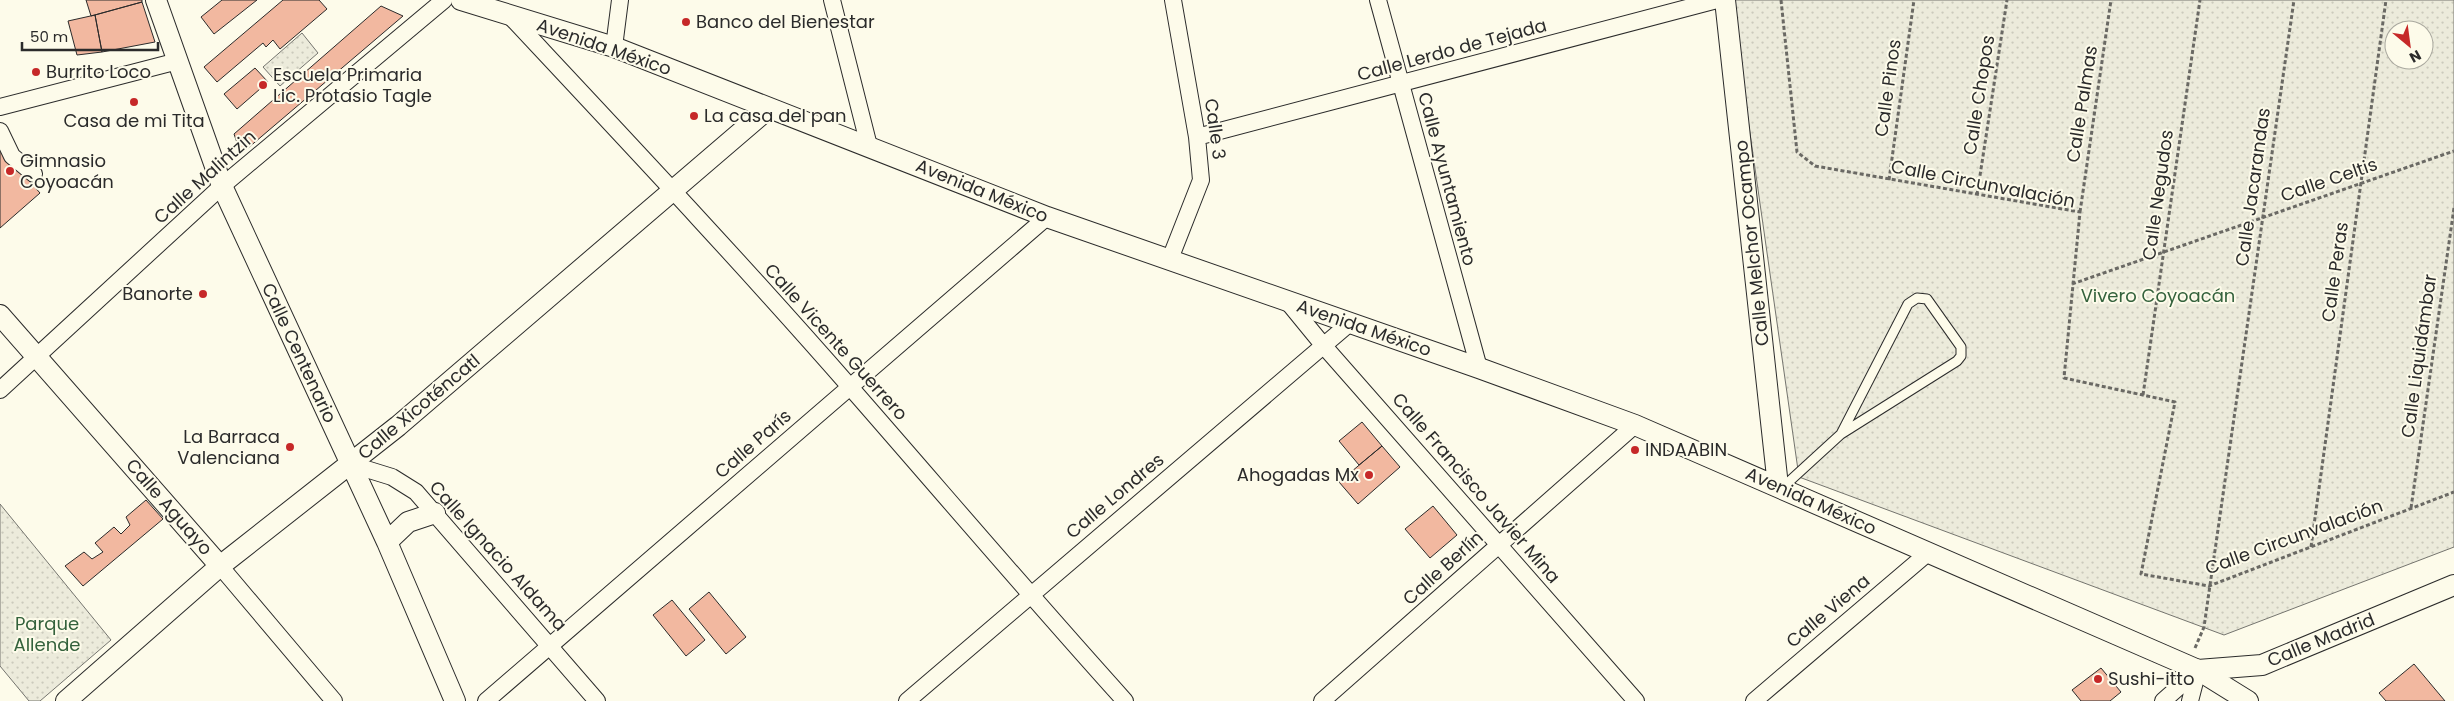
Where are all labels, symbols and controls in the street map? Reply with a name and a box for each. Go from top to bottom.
place label: Banco del Bienestar [696,9,875,34]
street label: Avenida México [534,12,675,81]
street label: Calle Lerdo de Tejada [1354,12,1549,87]
marker: Banco del Bienestar [680,16,692,28]
scale bar [22,20,159,52]
north arrow [2384,20,2434,70]
text: 50 m [30,26,68,47]
street label: Calle Chopos [1957,33,2000,157]
street label: Calle Pinos [1868,38,1907,138]
street label: Calle Palmas [2060,44,2103,164]
text: N [2406,45,2425,68]
place label: Burrito Loco [46,59,151,84]
place label: Escuela Primaria Lic. Protasio Tagle [273,62,432,108]
marker: Burrito Loco [30,66,42,78]
marker: Escuela Primaria Lic. Protasio Tagle [257,79,269,91]
street label: Calle Ayuntamiento [1412,89,1483,268]
marker: Casa de mi Tita [128,96,140,108]
street label: Calle 3 [1199,97,1232,161]
place label: La casa del pan [704,103,847,128]
street label: Calle Jacarandas [2229,106,2276,268]
place label: Casa de mi Tita [63,108,205,133]
marker: La casa del pan [688,110,700,122]
street label: Calle Malintzin [148,124,261,229]
street label: Calle Negudos [2136,128,2179,262]
street label: Calle Melchor Ocampo [1728,139,1775,347]
place label: Gimnasio Coyoacán [20,148,114,194]
street label: Calle Celtis [2277,151,2381,208]
street label: Avenida México [912,153,1052,228]
street label: Calle Circunvalación [1889,153,2077,214]
marker: Gimnasio Coyoacán [4,165,16,177]
street label: Calle Peras [2315,220,2354,324]
street label: Calle Vicente Guerrero [759,258,914,426]
street label: Calle Liquidámbar [2395,272,2442,439]
street label: Calle Centenario [256,279,343,427]
place label: Banorte [122,281,193,306]
park label: Vivero Coyoacán [2081,283,2235,308]
marker: Banorte [197,288,209,300]
street label: Avenida México [1294,293,1435,362]
street label: Calle Xicoténcatl [352,348,485,465]
street label: Calle Francisco Javier Mina [1387,387,1566,588]
street label: Calle París [709,403,796,484]
place label: La Barraca Valenciana [177,424,280,470]
place label: INDAABIN [1645,437,1727,462]
marker: La Barraca Valenciana [284,441,296,453]
marker: INDAABIN [1629,444,1641,456]
street label: Calle Londres [1060,447,1169,544]
street label: Calle Aguayo [120,453,218,560]
street label: Avenida México [1742,461,1881,541]
place label: Ahogadas Mx [1237,462,1359,487]
marker: Ahogadas Mx [1363,469,1375,481]
street label: Calle Ignacio Aldama [424,475,573,636]
street label: Calle Circunvalación [2202,493,2386,580]
street label: Calle Berlín [1397,525,1488,610]
street label: Calle Viena [1780,568,1875,653]
street label: Calle Madrid [2263,607,2378,672]
park label: Parque Allende [14,611,81,657]
place label: Sushi-itto [2108,666,2194,691]
marker: Sushi-itto [2092,673,2104,685]

